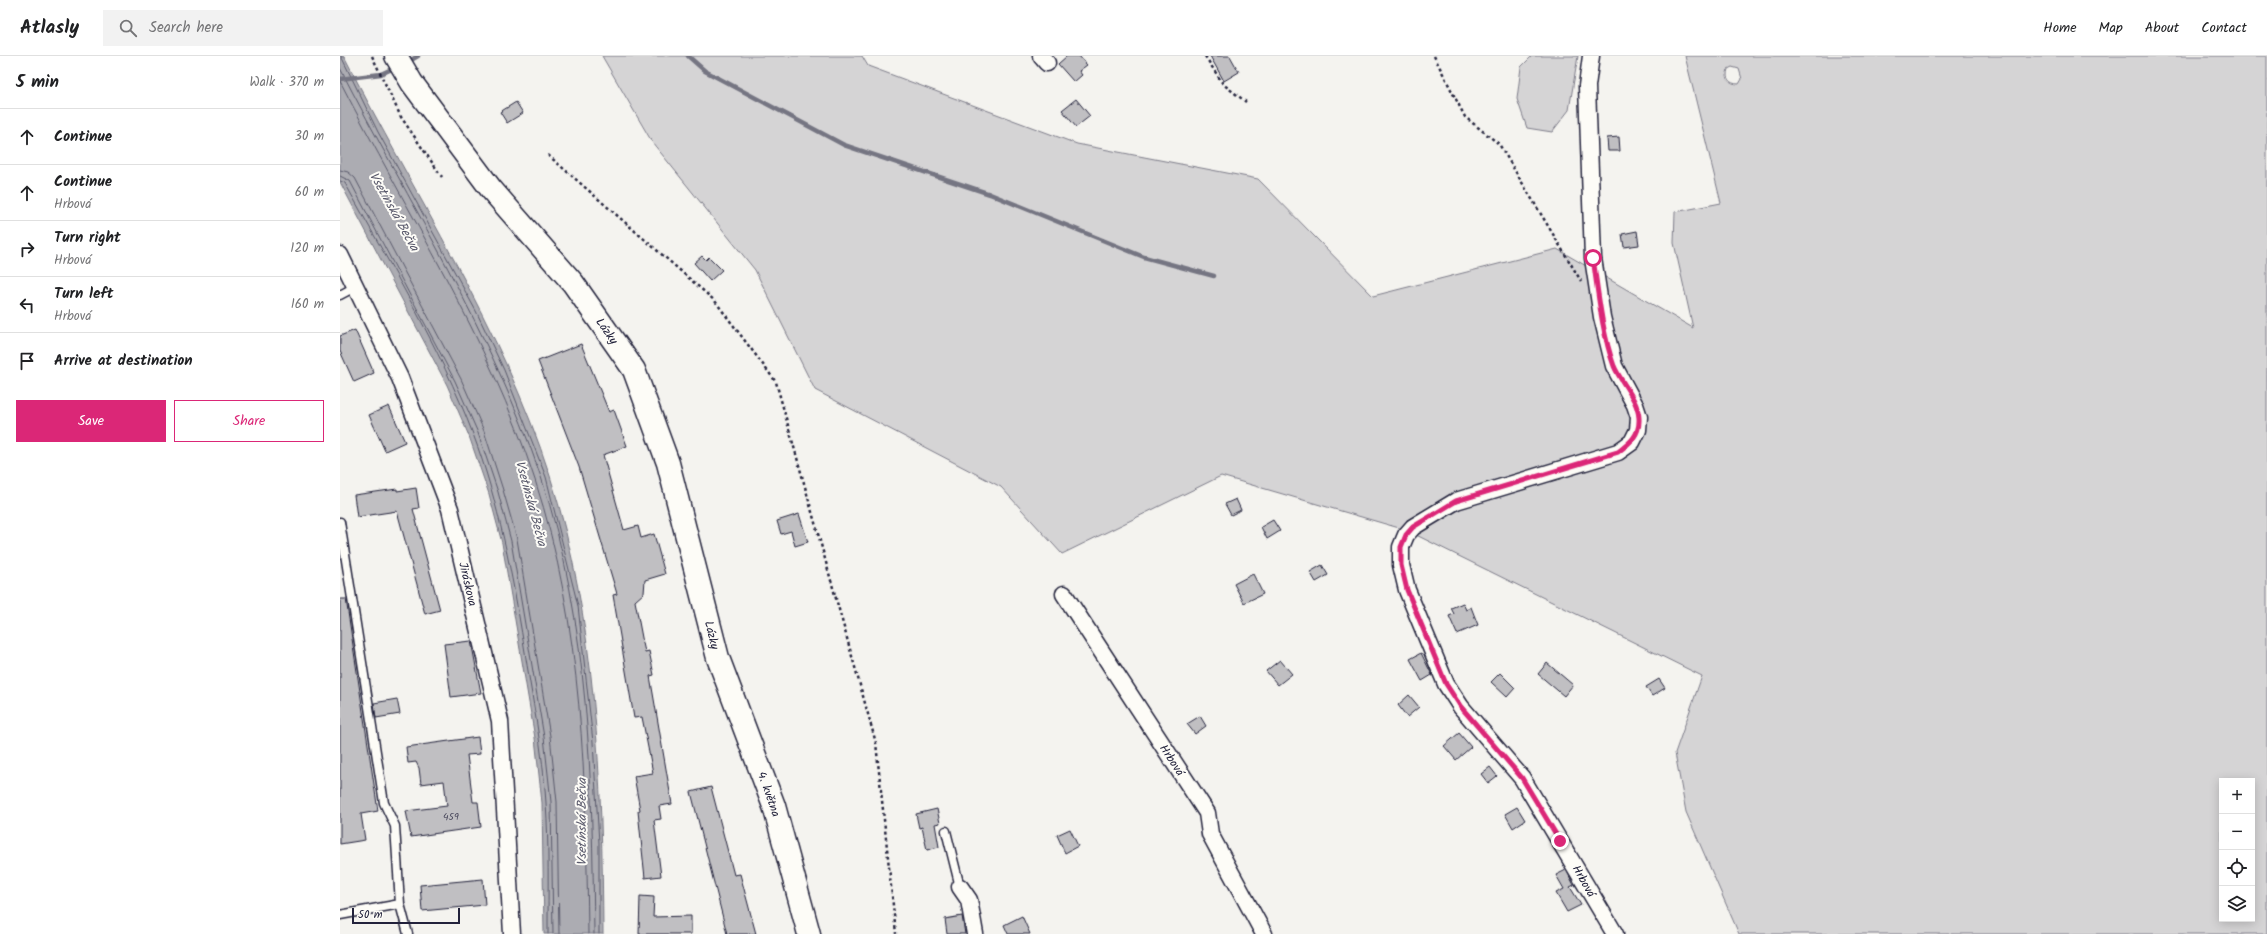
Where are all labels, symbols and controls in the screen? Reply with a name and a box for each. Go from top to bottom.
search box [103,10,383,46]
text: Atlasly [20,13,79,43]
text: Search here [149,16,223,40]
icon: search [117,17,139,39]
text: Home [2043,17,2077,39]
text: Map [2099,17,2123,39]
text: About [2145,17,2179,39]
text: Contact [2201,17,2247,39]
text: 5 min [16,69,59,96]
text: Walk · 370 m [249,72,324,93]
text: Continue [54,125,112,149]
icon: ahead [16,126,38,148]
text: 30 m [295,126,324,147]
water label: Vsetínská Bečva [363,168,425,256]
text: Continue [54,170,112,194]
icon: ahead [16,182,38,204]
text: 60 m [295,182,324,203]
text: Hrbová [54,194,91,215]
text: Turn right [54,226,121,250]
icon: right [16,238,38,260]
text: 120 m [290,238,324,259]
route start [1584,249,1602,267]
text: Hrbová [54,250,91,271]
text: Turn left [54,282,114,306]
icon: left [16,294,38,316]
text: 160 m [291,294,324,315]
text: Hrbová [54,306,91,327]
street label: Lázky [591,314,623,349]
text: Arrive at destination [54,349,193,373]
icon: arrive [16,350,38,372]
button: Save [16,400,166,442]
button: Share [174,400,324,442]
water label: Vsetínská Bečva [509,458,552,549]
street label: Jiráskova [453,560,482,609]
street label: Lázky [699,619,724,652]
street label: Hrbová [1154,741,1190,781]
street label: 4. května [752,769,785,820]
water label: Vsetínská Bečva [572,777,593,866]
map controls [2219,778,2255,922]
button: + [2219,778,2255,814]
house number: 459 [443,809,459,825]
button: − [2219,814,2255,850]
route end [1551,832,1569,850]
button: locate [2219,850,2255,886]
street label: Hrbová [1567,862,1601,902]
button: layers [2219,886,2255,922]
scale bar [352,906,460,925]
text: 50 m [358,906,383,924]

